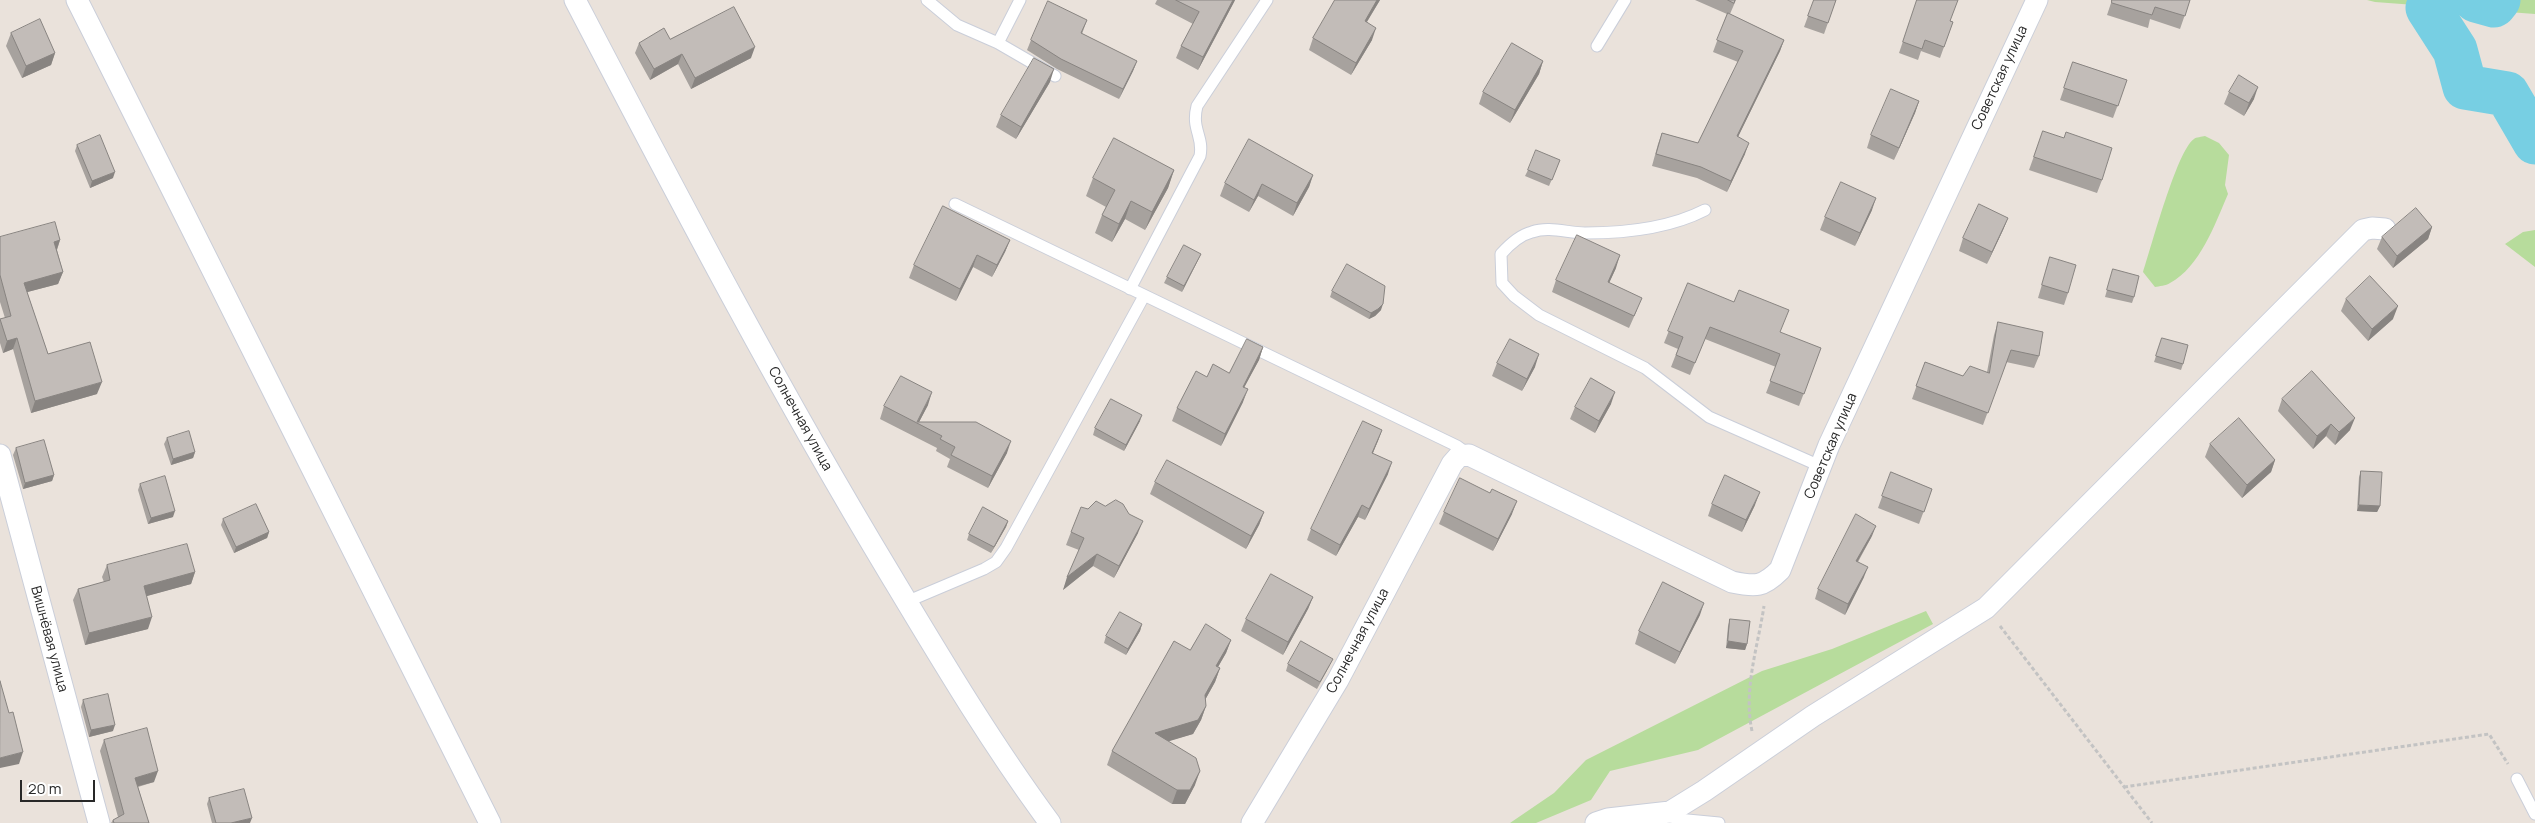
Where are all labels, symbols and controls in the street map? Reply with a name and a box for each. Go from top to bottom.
street label: Советская улица [1968,23,2032,133]
street label: Солнечная улица [764,364,836,474]
street label: Советская улица [1801,391,1861,501]
street label: Вишнёвая улица [27,584,71,694]
street label: Солнечная улица [1323,586,1393,696]
scale bar [22,770,98,802]
text: 20 m [28,778,61,799]

